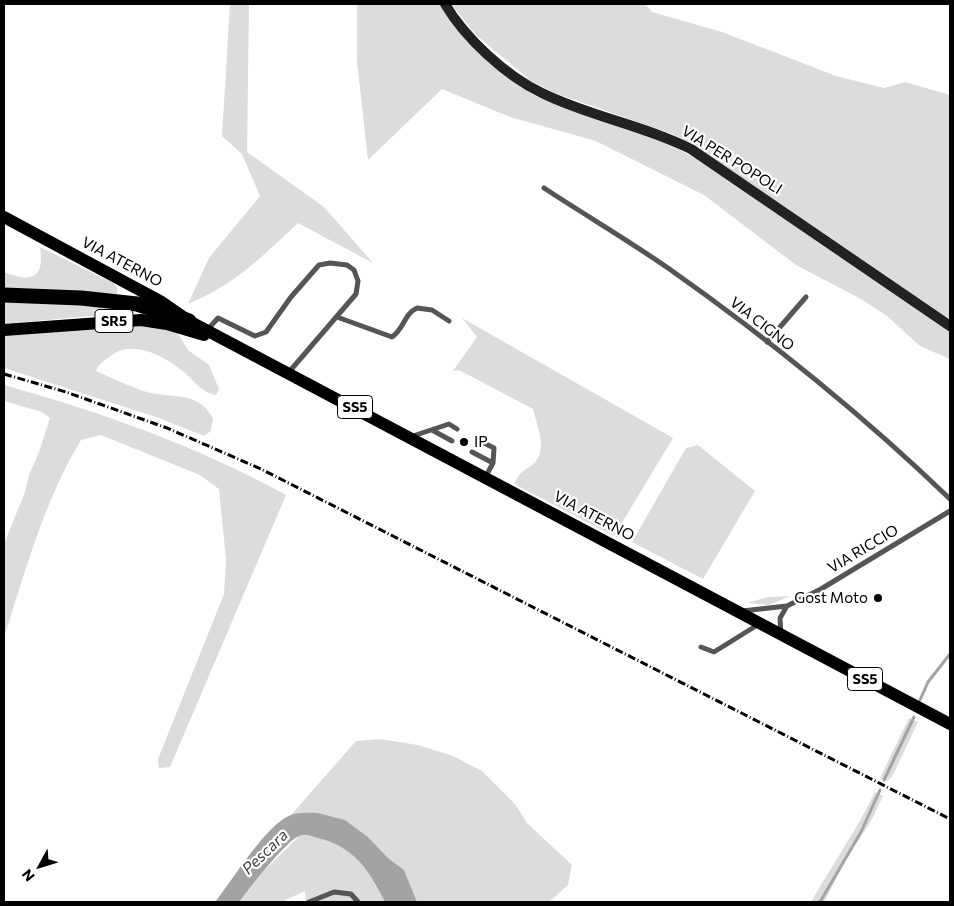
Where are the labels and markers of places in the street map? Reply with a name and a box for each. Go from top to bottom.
place label: IP [474,433,488,451]
marker: IP [458,436,470,448]
place label: Gost Moto [794,589,868,607]
marker: Gost Moto [872,592,884,604]

